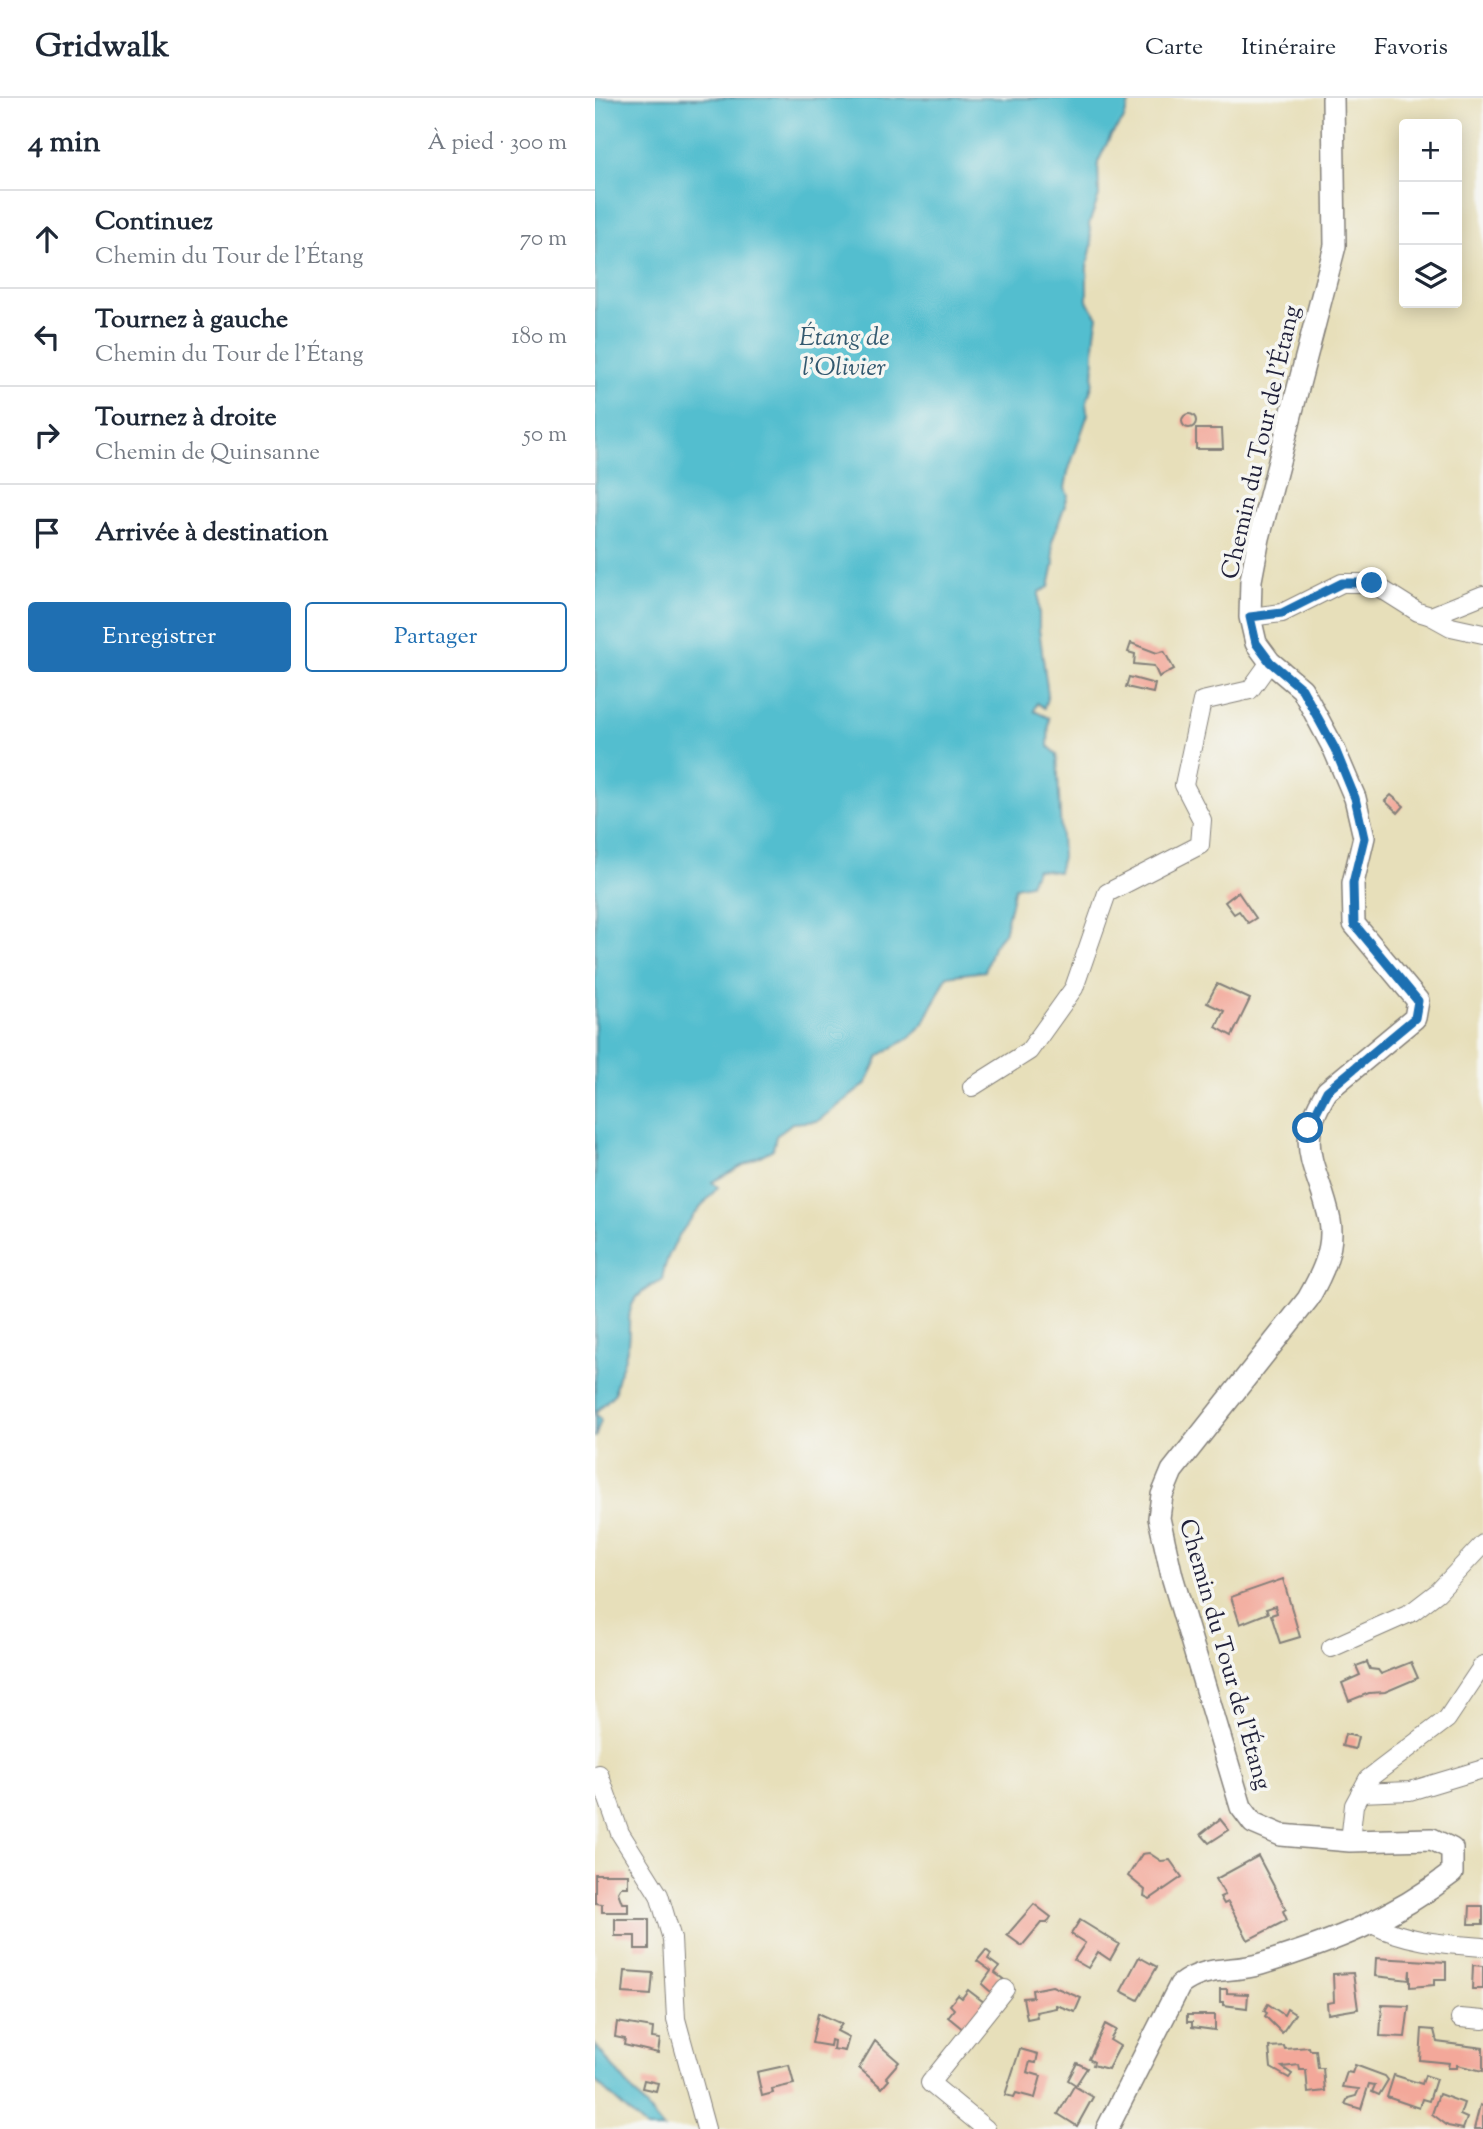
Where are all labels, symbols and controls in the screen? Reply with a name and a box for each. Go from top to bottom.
text: Gridwalk [35,24,169,72]
text: Carte [1145,31,1203,65]
text: Itinéraire [1241,31,1336,65]
text: Favoris [1374,31,1448,65]
map controls [1399,119,1462,308]
button: + [1399,119,1462,182]
text: 4 min [28,122,101,165]
text: À pied · 300 m [428,127,567,160]
button: − [1399,182,1462,245]
text: Continuez [95,204,213,241]
icon: ahead [28,220,66,258]
text: 70 m [520,223,567,256]
text: Chemin du Tour de l'Étang [95,241,364,274]
button: layers [1399,245,1462,308]
text: Tournez à gauche [95,302,288,339]
street label: Chemin du Tour de l'Étang [1214,302,1310,583]
icon: left [28,318,66,356]
water label: Étang de l'Olivier [799,320,889,387]
text: 180 m [512,321,567,354]
text: Chemin du Tour de l'Étang [95,339,364,372]
text: Tournez à droite [95,400,277,437]
icon: right [28,416,66,454]
text: 50 m [523,419,567,452]
text: Chemin de Quinsanne [95,437,320,470]
icon: arrive [28,514,66,552]
text: Arrivée à destination [95,515,328,552]
route end [1356,567,1387,598]
button: Enregistrer [28,602,291,672]
button: Partager [305,602,567,672]
route start [1292,1112,1323,1143]
street label: Chemin du Tour de l'Étang [1169,1515,1279,1794]

